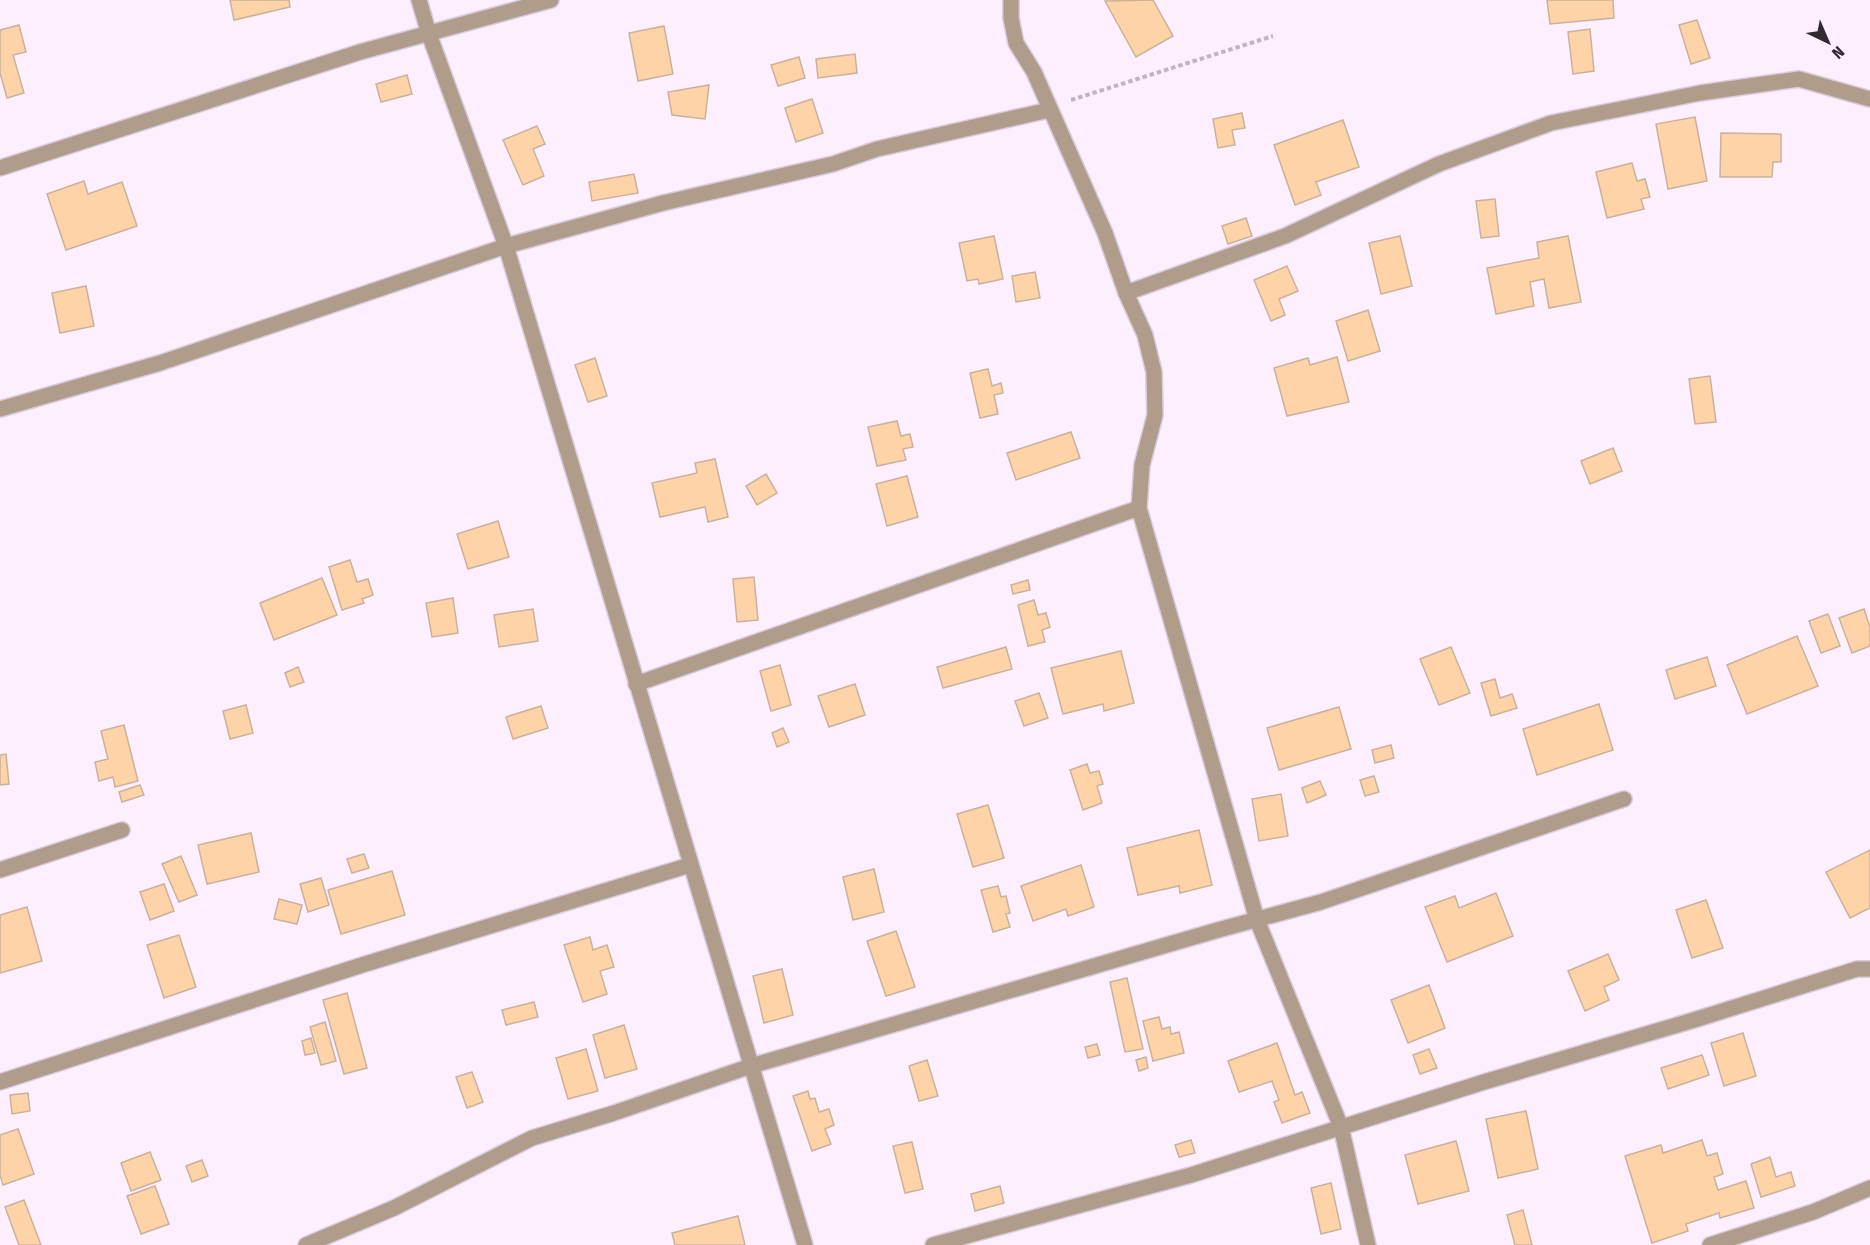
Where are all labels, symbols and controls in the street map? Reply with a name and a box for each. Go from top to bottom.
north arrow [1798,12,1858,72]
text: N [1828,42,1848,63]

